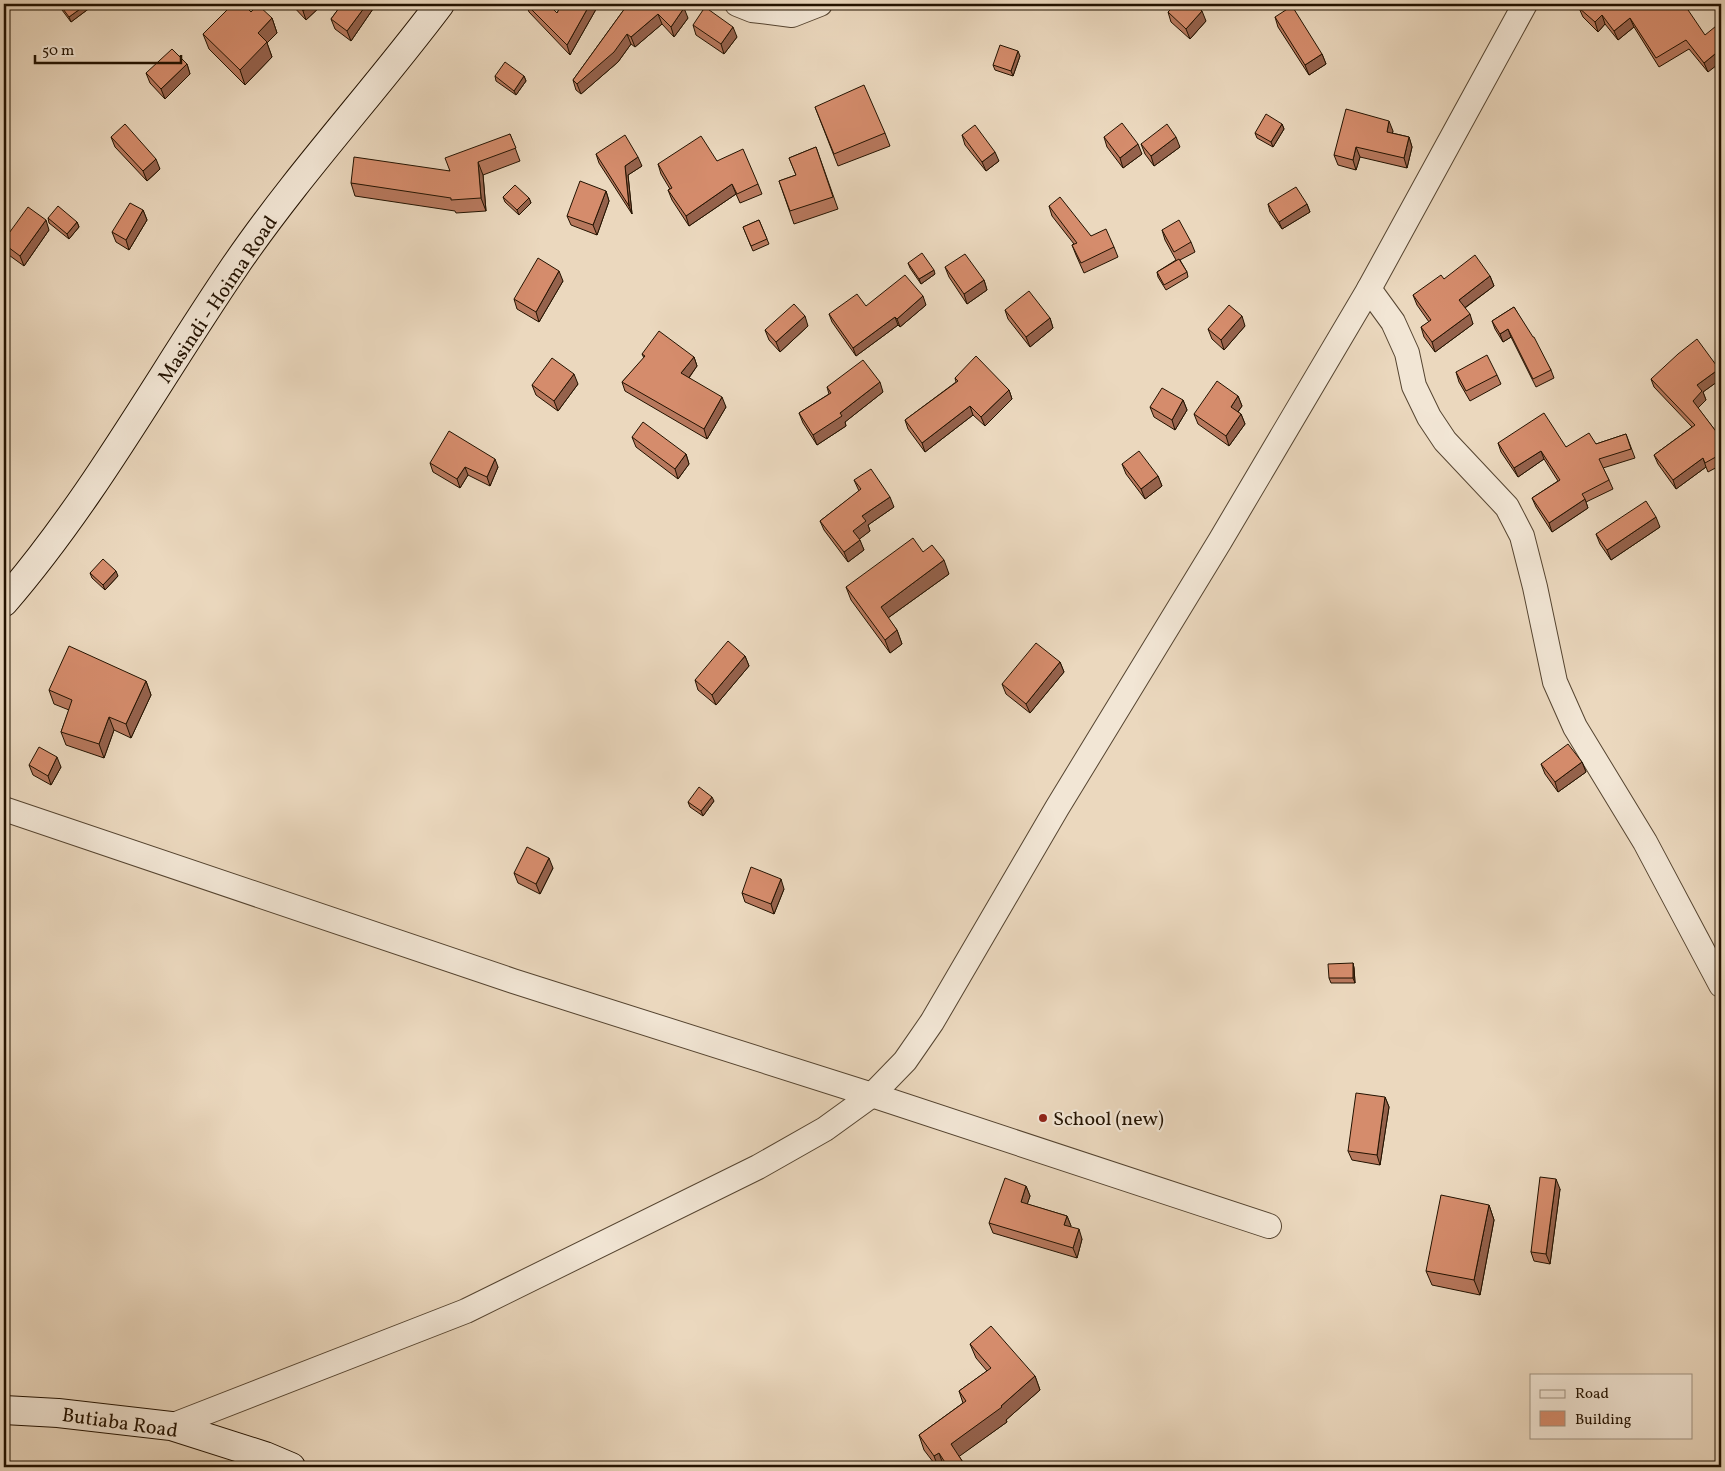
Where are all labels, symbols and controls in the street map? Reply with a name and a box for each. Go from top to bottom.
scale bar [35,32,181,64]
text: 50 m [42,41,74,62]
street label: Masindi - Hoima Road [152,211,285,389]
place label: School (new) [1053,1106,1164,1134]
marker: School (new) [1037,1112,1049,1124]
legend [1530,1374,1692,1438]
text: Road [1575,1384,1609,1405]
street label: Butiaba Road [60,1402,180,1446]
text: Building [1575,1410,1632,1431]

